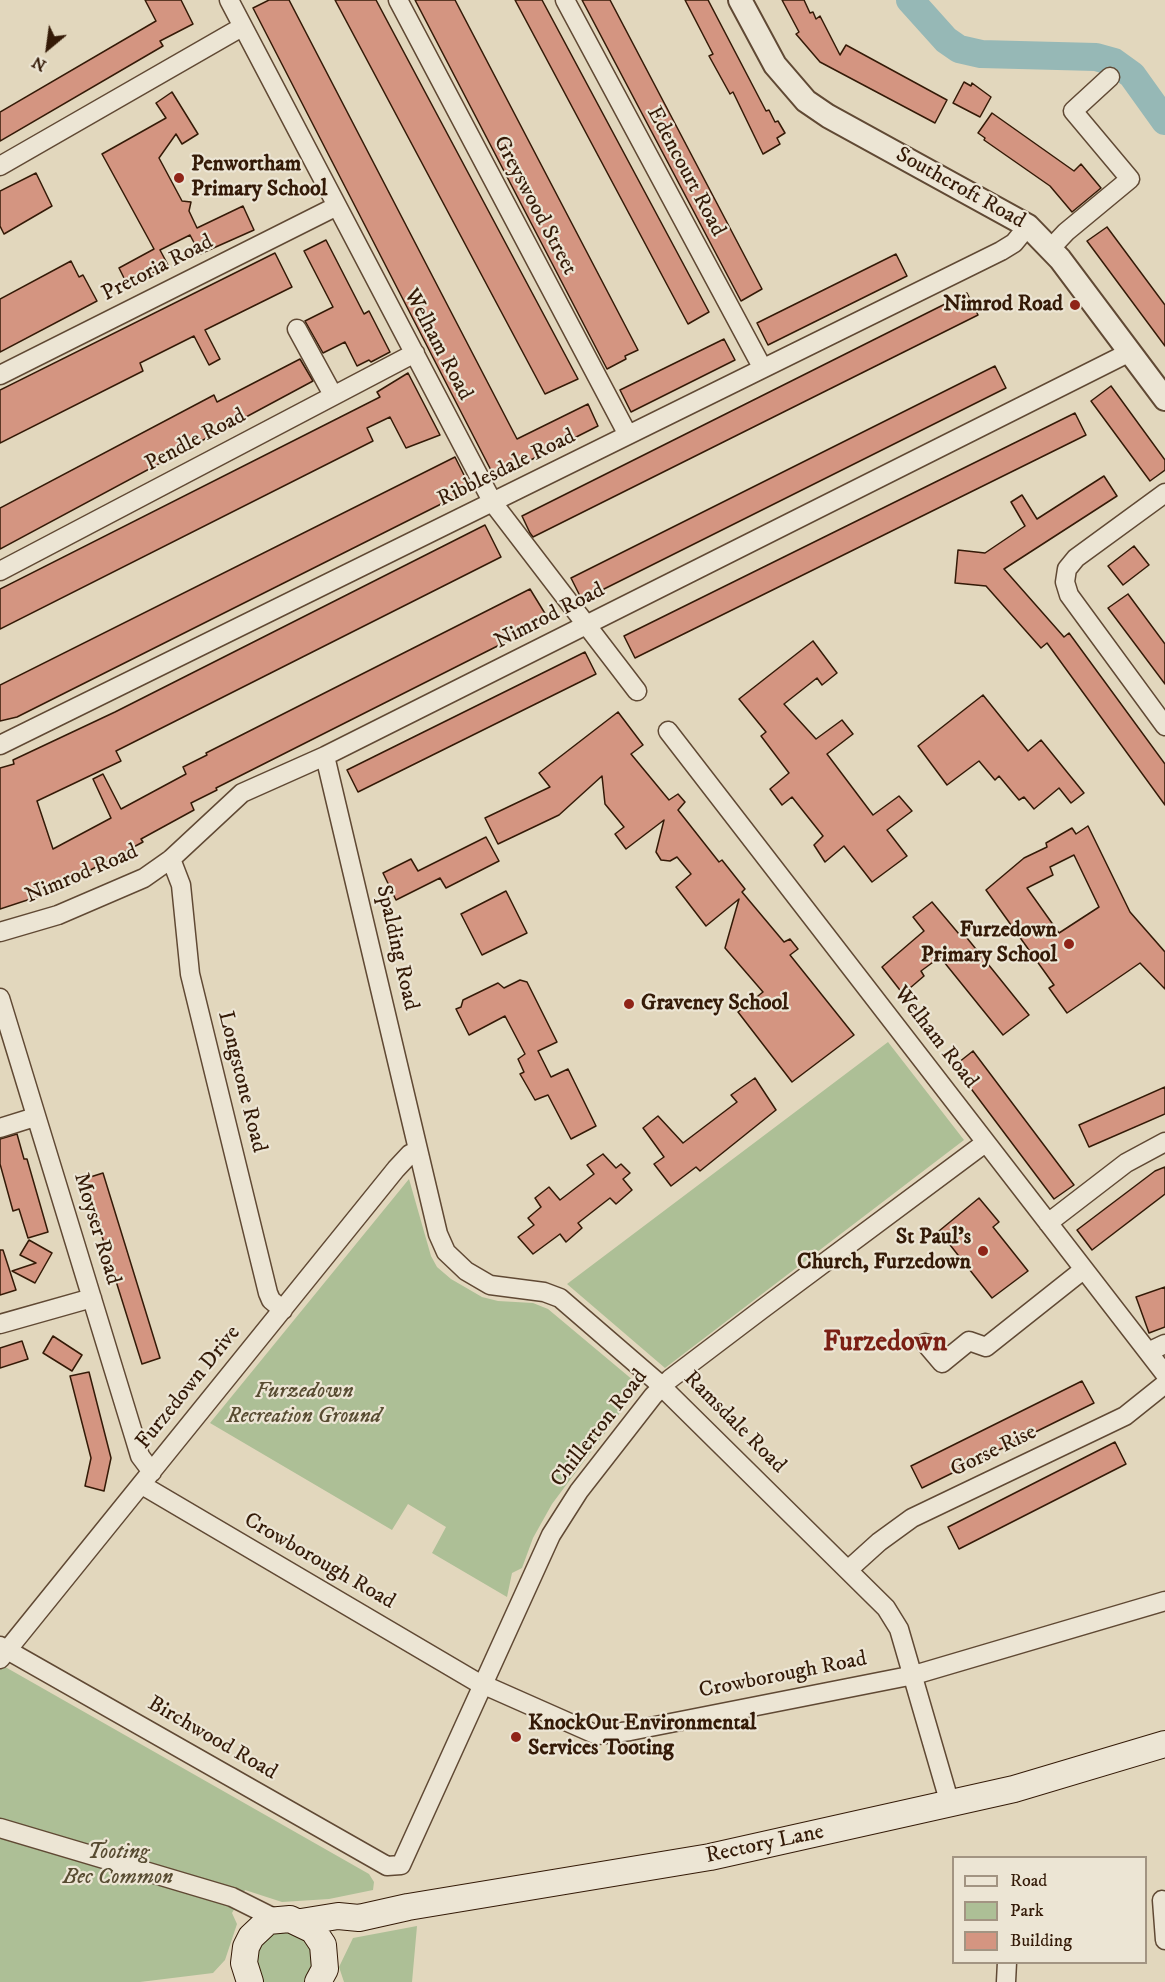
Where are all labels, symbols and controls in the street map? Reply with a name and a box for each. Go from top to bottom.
north arrow [18,18,78,78]
text: N [29,52,50,76]
street label: Edencourt Road [640,103,730,241]
street label: Greyswood Street [486,132,582,280]
street label: Southcroft Road [891,143,1029,235]
place label: Penwortham Primary School [191,152,327,204]
marker: Penwortham Primary School [172,171,186,185]
street label: Pretoria Road [98,230,218,308]
street label: Welham Road [397,285,477,405]
place label: Nimrod Road [943,292,1063,318]
marker: Nimrod Road [1068,298,1082,312]
street label: Pendle Road [141,404,251,478]
street label: Ribblesdale Road [434,424,580,514]
street label: Nimrod Road [491,578,609,656]
street label: Nimrod Road [22,839,142,911]
street label: Spalding Road [369,883,423,1013]
place label: Furzedown Primary School [921,918,1057,969]
marker: Furzedown Primary School [1062,937,1076,951]
street label: Welham Road [887,982,983,1094]
place label: Graveney School [641,991,789,1017]
marker: Graveney School [622,997,636,1011]
street label: Longstone Road [211,1009,271,1155]
street label: Moyser Road [66,1170,126,1288]
place label: St Paul's Church, Furzedown [797,1225,971,1276]
marker: St Paul's Church, Furzedown [976,1244,990,1258]
street label: Furzedown Drive [131,1321,247,1455]
district label: Furzedown [823,1327,947,1361]
street label: Chillerton Road [546,1365,654,1493]
street label: Ramsdale Road [677,1366,791,1480]
park label: Furzedown Recreation Ground [227,1379,381,1430]
street label: Gorse Rise [947,1420,1041,1484]
street label: Crowborough Road [239,1508,399,1616]
street label: Crowborough Road [697,1647,869,1705]
street label: Birchwood Road [143,1691,281,1787]
place label: KnockOut Environmental Services Tooting [528,1711,756,1762]
marker: KnockOut Environmental Services Tooting [509,1730,523,1744]
street label: Rectory Lane [704,1820,826,1870]
park label: Tooting Bec Common [63,1840,173,1892]
legend [952,1856,1147,1964]
text: Road [1010,1870,1047,1892]
text: Park [1010,1900,1044,1922]
text: Building [1010,1930,1072,1952]

